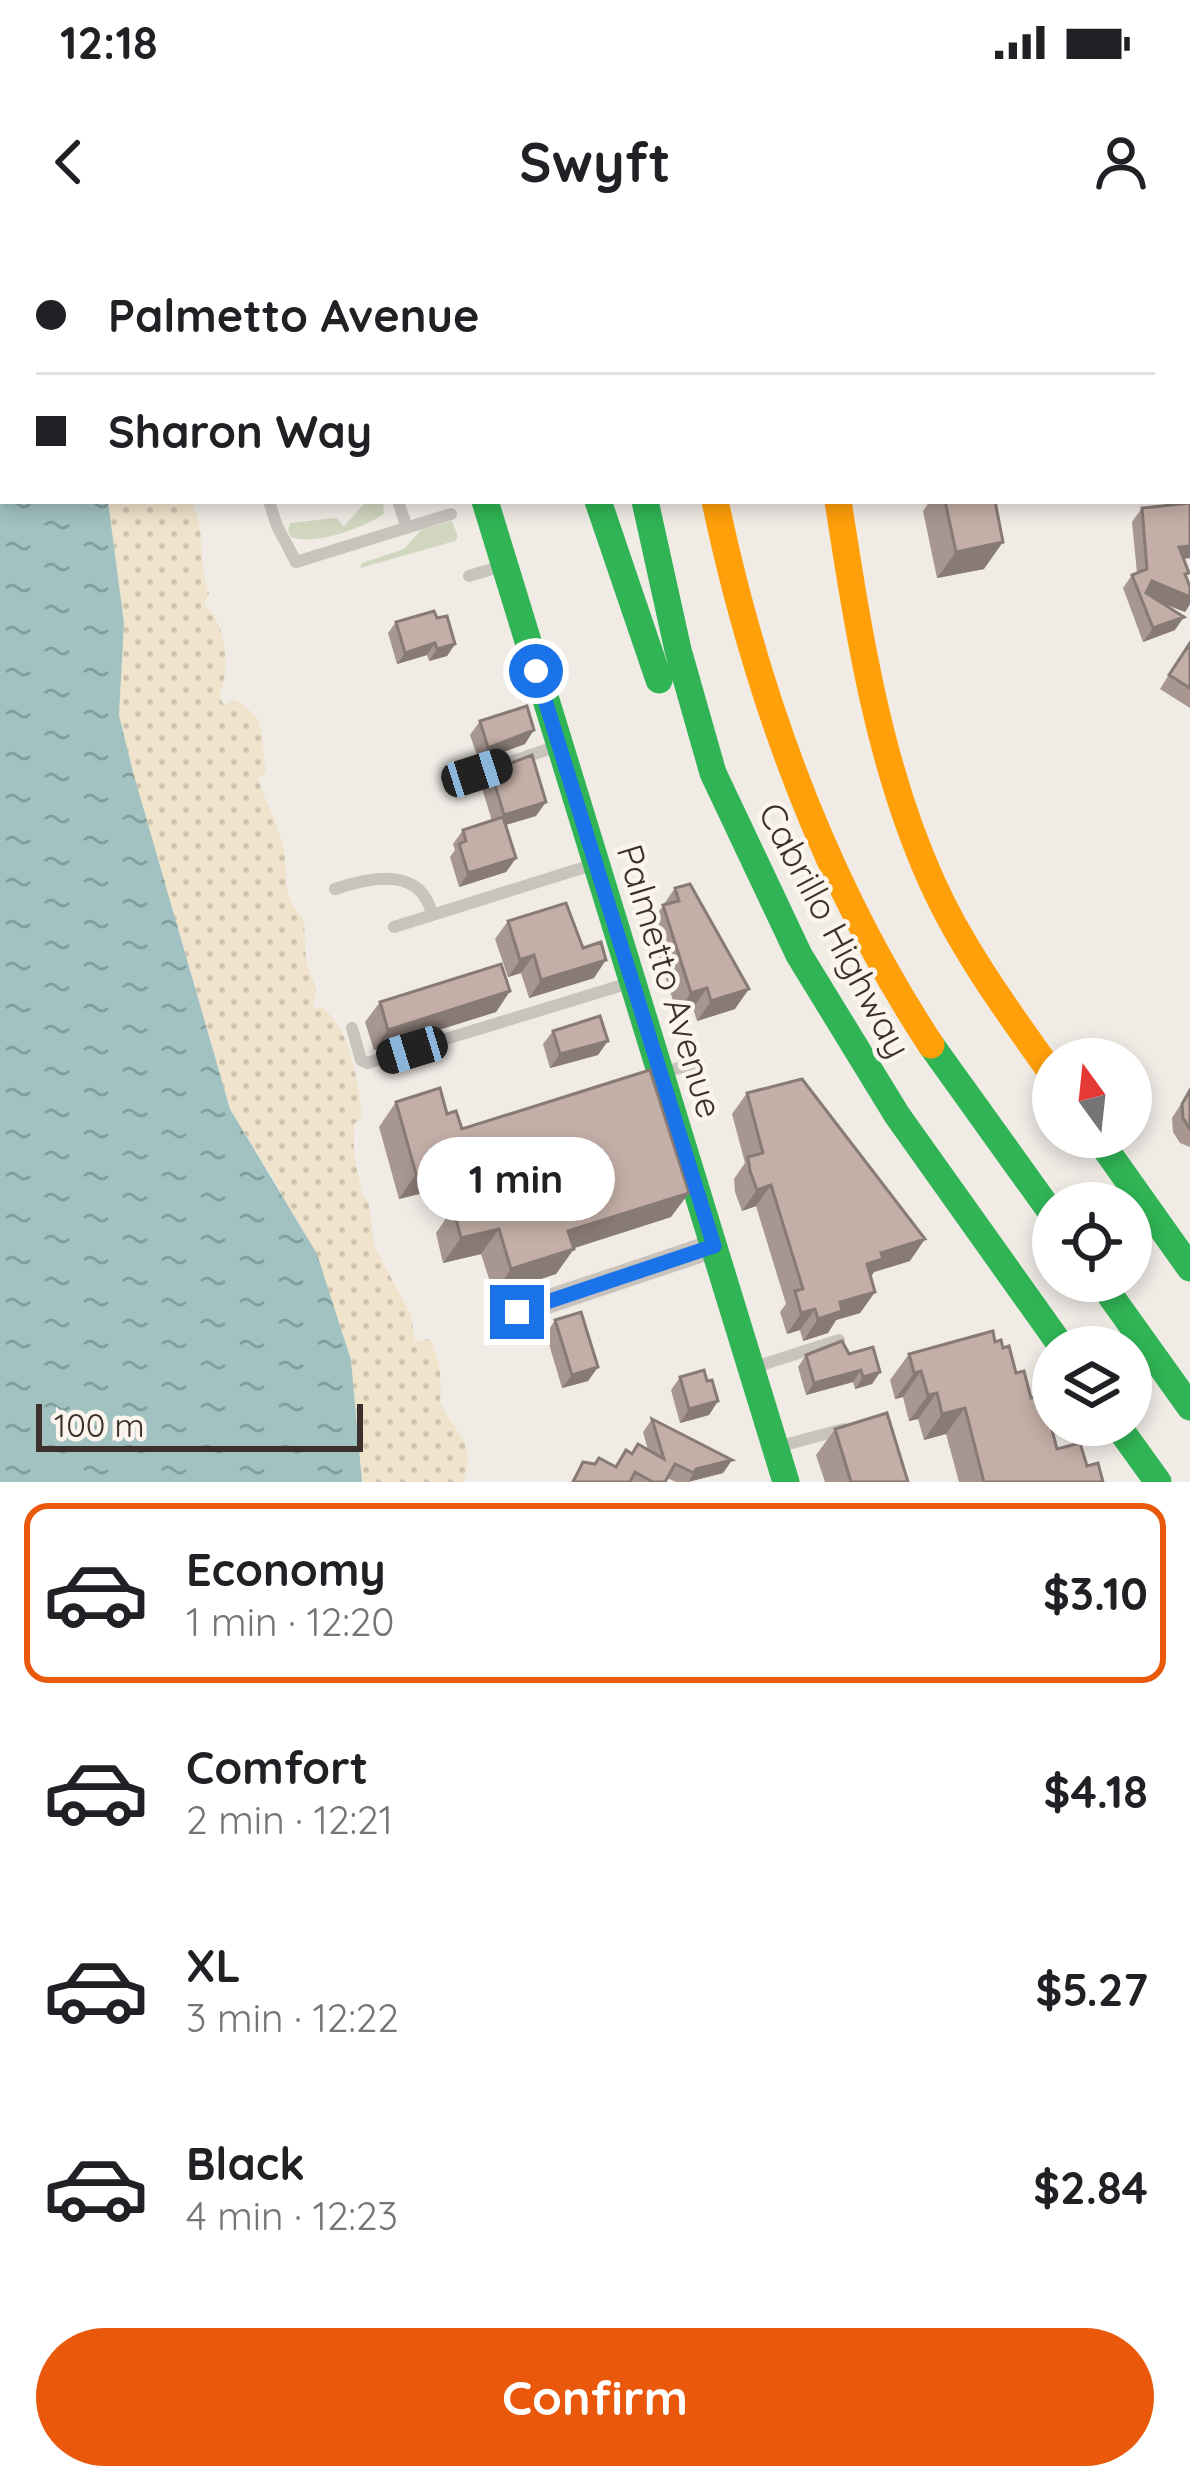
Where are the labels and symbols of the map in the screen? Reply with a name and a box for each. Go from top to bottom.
route start [509,644,563,698]
car [437,745,517,801]
street label: Cabrillo Highway [749,794,922,1065]
street label: Palmetto Avenue [608,839,733,1123]
car [372,1022,452,1078]
north arrow [1032,1038,1152,1158]
callout: 1 min [418,1138,616,1222]
route end [490,1285,544,1339]
scale bar [36,1398,363,1451]

